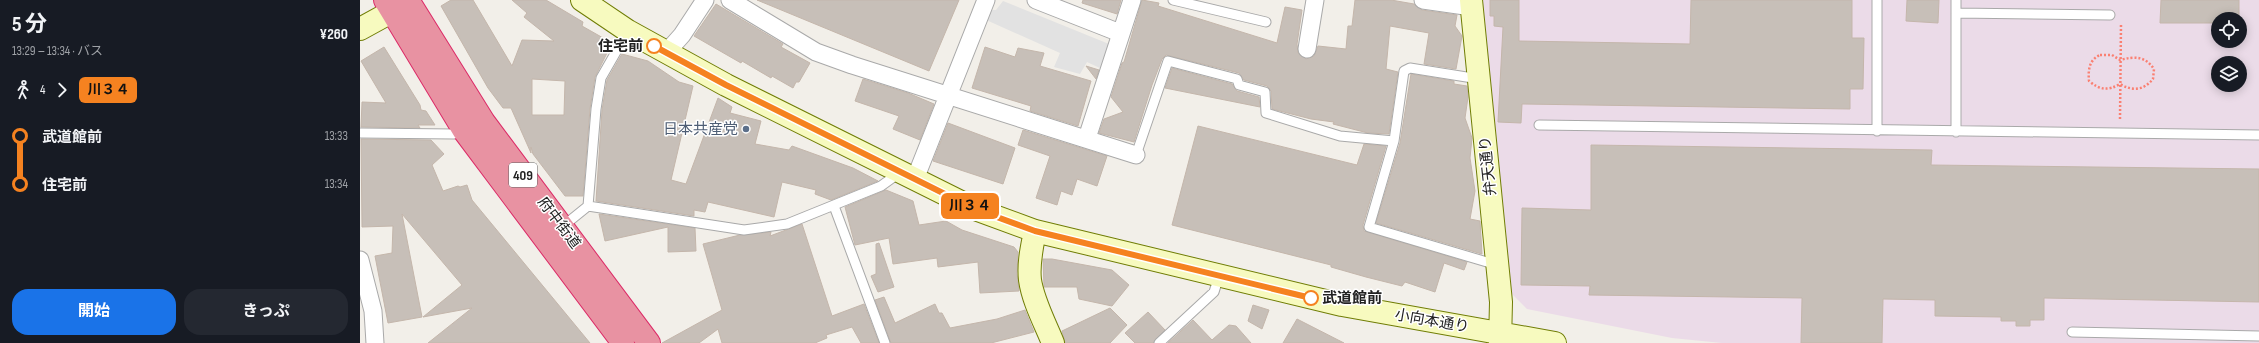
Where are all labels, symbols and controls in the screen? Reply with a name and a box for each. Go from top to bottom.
text: 5 分 [12,11,47,38]
map controls [2211,12,2247,92]
button: locate [2211,12,2247,48]
text: ¥260 [320,25,348,44]
place label: 住宅前 [598,37,643,56]
marker: 住宅前 [646,38,662,54]
text: 13:29 – 13:34 · バス [12,43,103,59]
button: layers [2211,56,2247,92]
icon: walk [12,79,34,101]
icon: forward [51,79,73,101]
text: 川３４ [87,81,129,98]
text: 4 [40,82,45,98]
place label: 日本共産党 [663,120,738,139]
marker: 日本共産党 [741,124,751,134]
text: 武道館前 [42,128,102,147]
text: 13:33 [325,128,348,144]
street label: 弁天通り [1475,135,1501,197]
road number: 409 [509,163,537,187]
text: 住宅前 [42,176,87,195]
text: 13:34 [325,176,348,192]
street label: 府中街道 [533,193,585,253]
line badge: 川３４ [947,193,993,219]
text: 川３４ [949,197,991,214]
button: 開始 [12,289,176,335]
button: きっぷ [184,289,348,335]
place label: 武道館前 [1322,289,1382,308]
marker: 武道館前 [1303,290,1319,306]
street label: 小向本通り [1393,305,1471,337]

